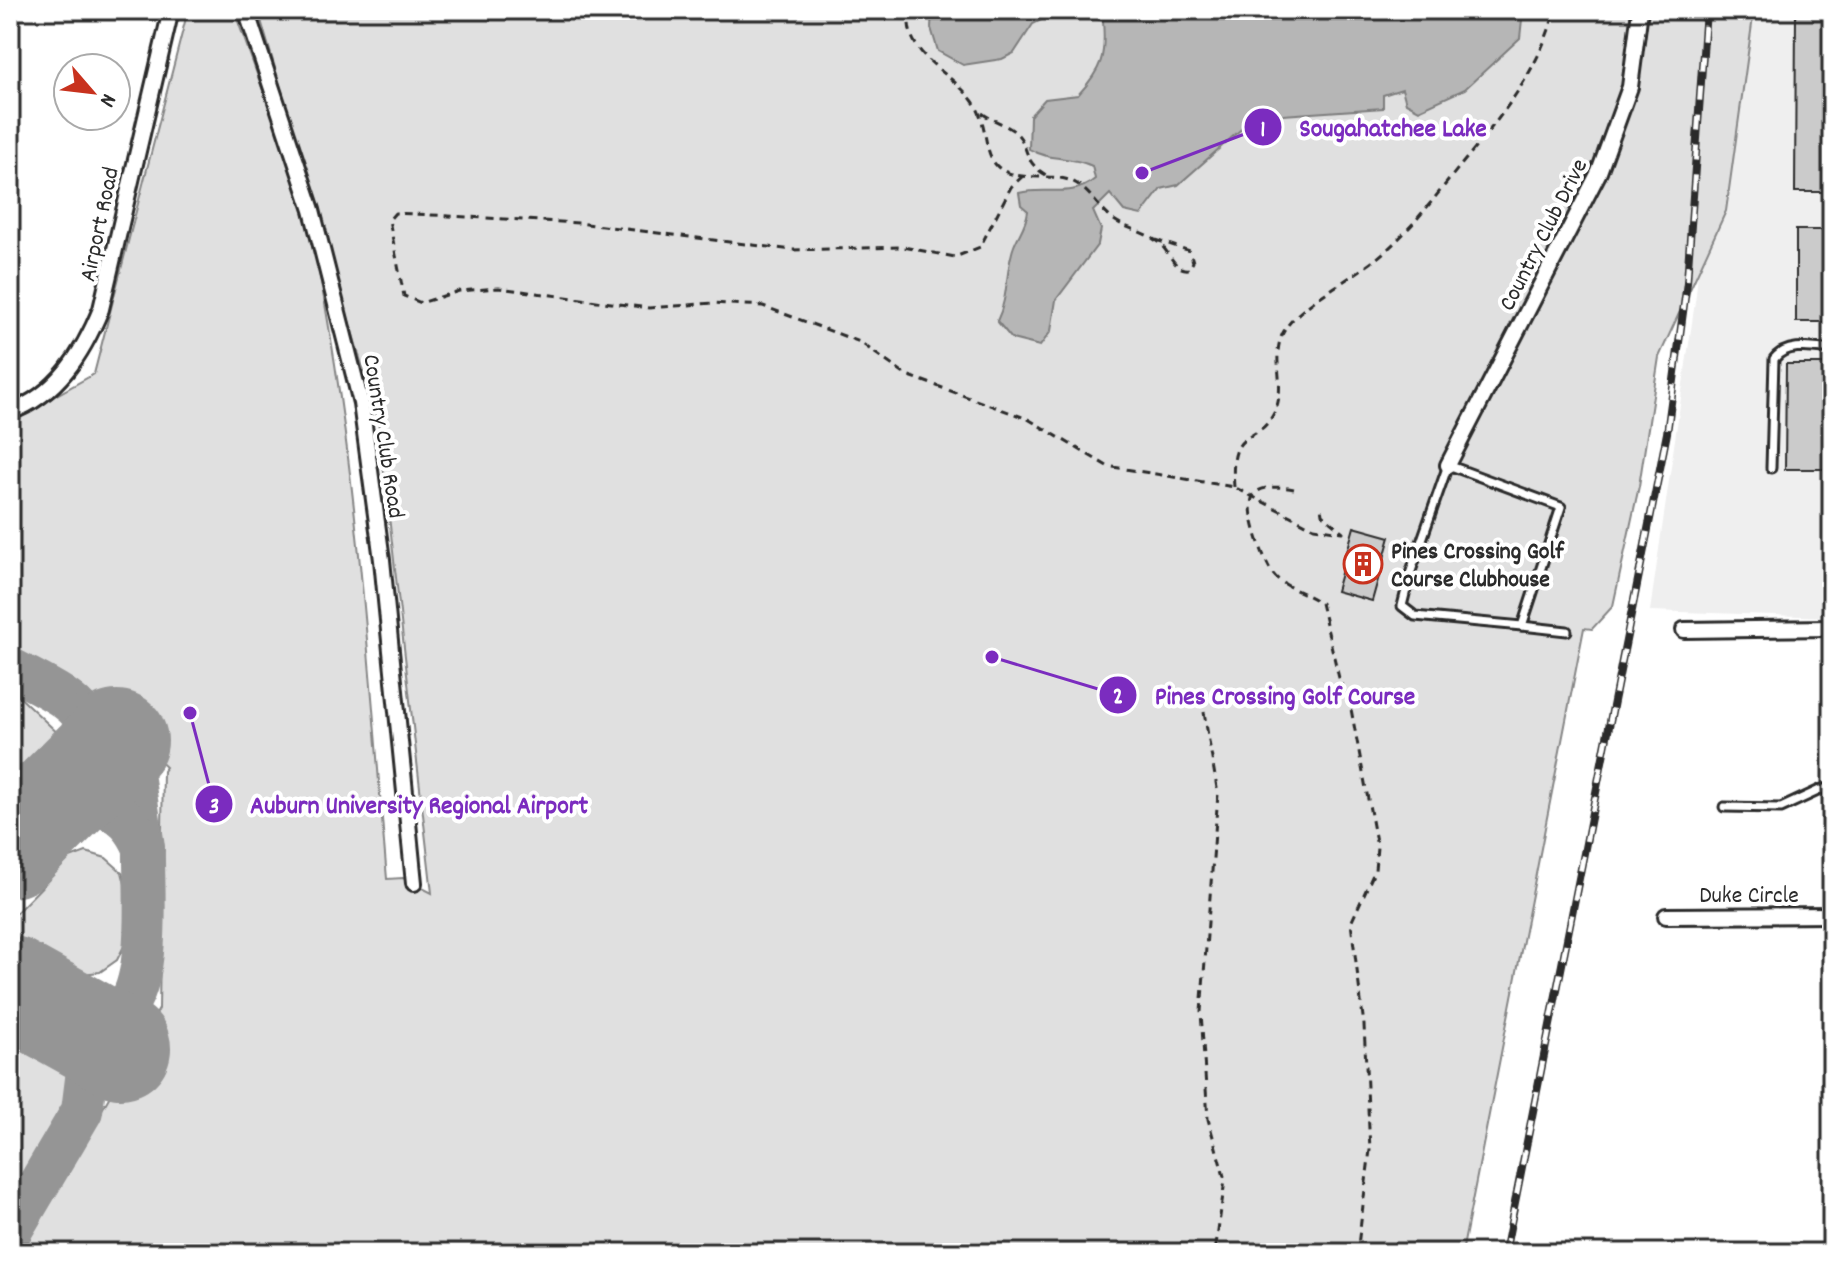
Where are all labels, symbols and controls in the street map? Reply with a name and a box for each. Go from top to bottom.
north arrow [52,52,132,132]
text: N [90,88,123,112]
callout: Sougahatchee Lake [1243,102,1503,152]
text: Sougahatchee Lake [1299,112,1487,149]
text: 1 [1260,114,1266,148]
street label: Country Club Drive [1492,153,1598,317]
street label: Airport Road [72,164,130,285]
street label: Country Club Road [352,352,412,521]
place label: Pines Crossing Golf Course Clubhouse [1391,536,1565,598]
building icon: Pines Crossing Golf Course Clubhouse [1342,543,1384,585]
callout: Pines Crossing Golf Course [1098,670,1431,720]
text: Pines Crossing Golf Course [1155,680,1415,717]
text: 2 [1113,681,1123,715]
callout: Auburn University Regional Airport [194,779,604,829]
text: Auburn University Regional Airport [250,789,588,826]
text: 3 [209,791,219,825]
street label: Duke Circle [1699,880,1799,914]

